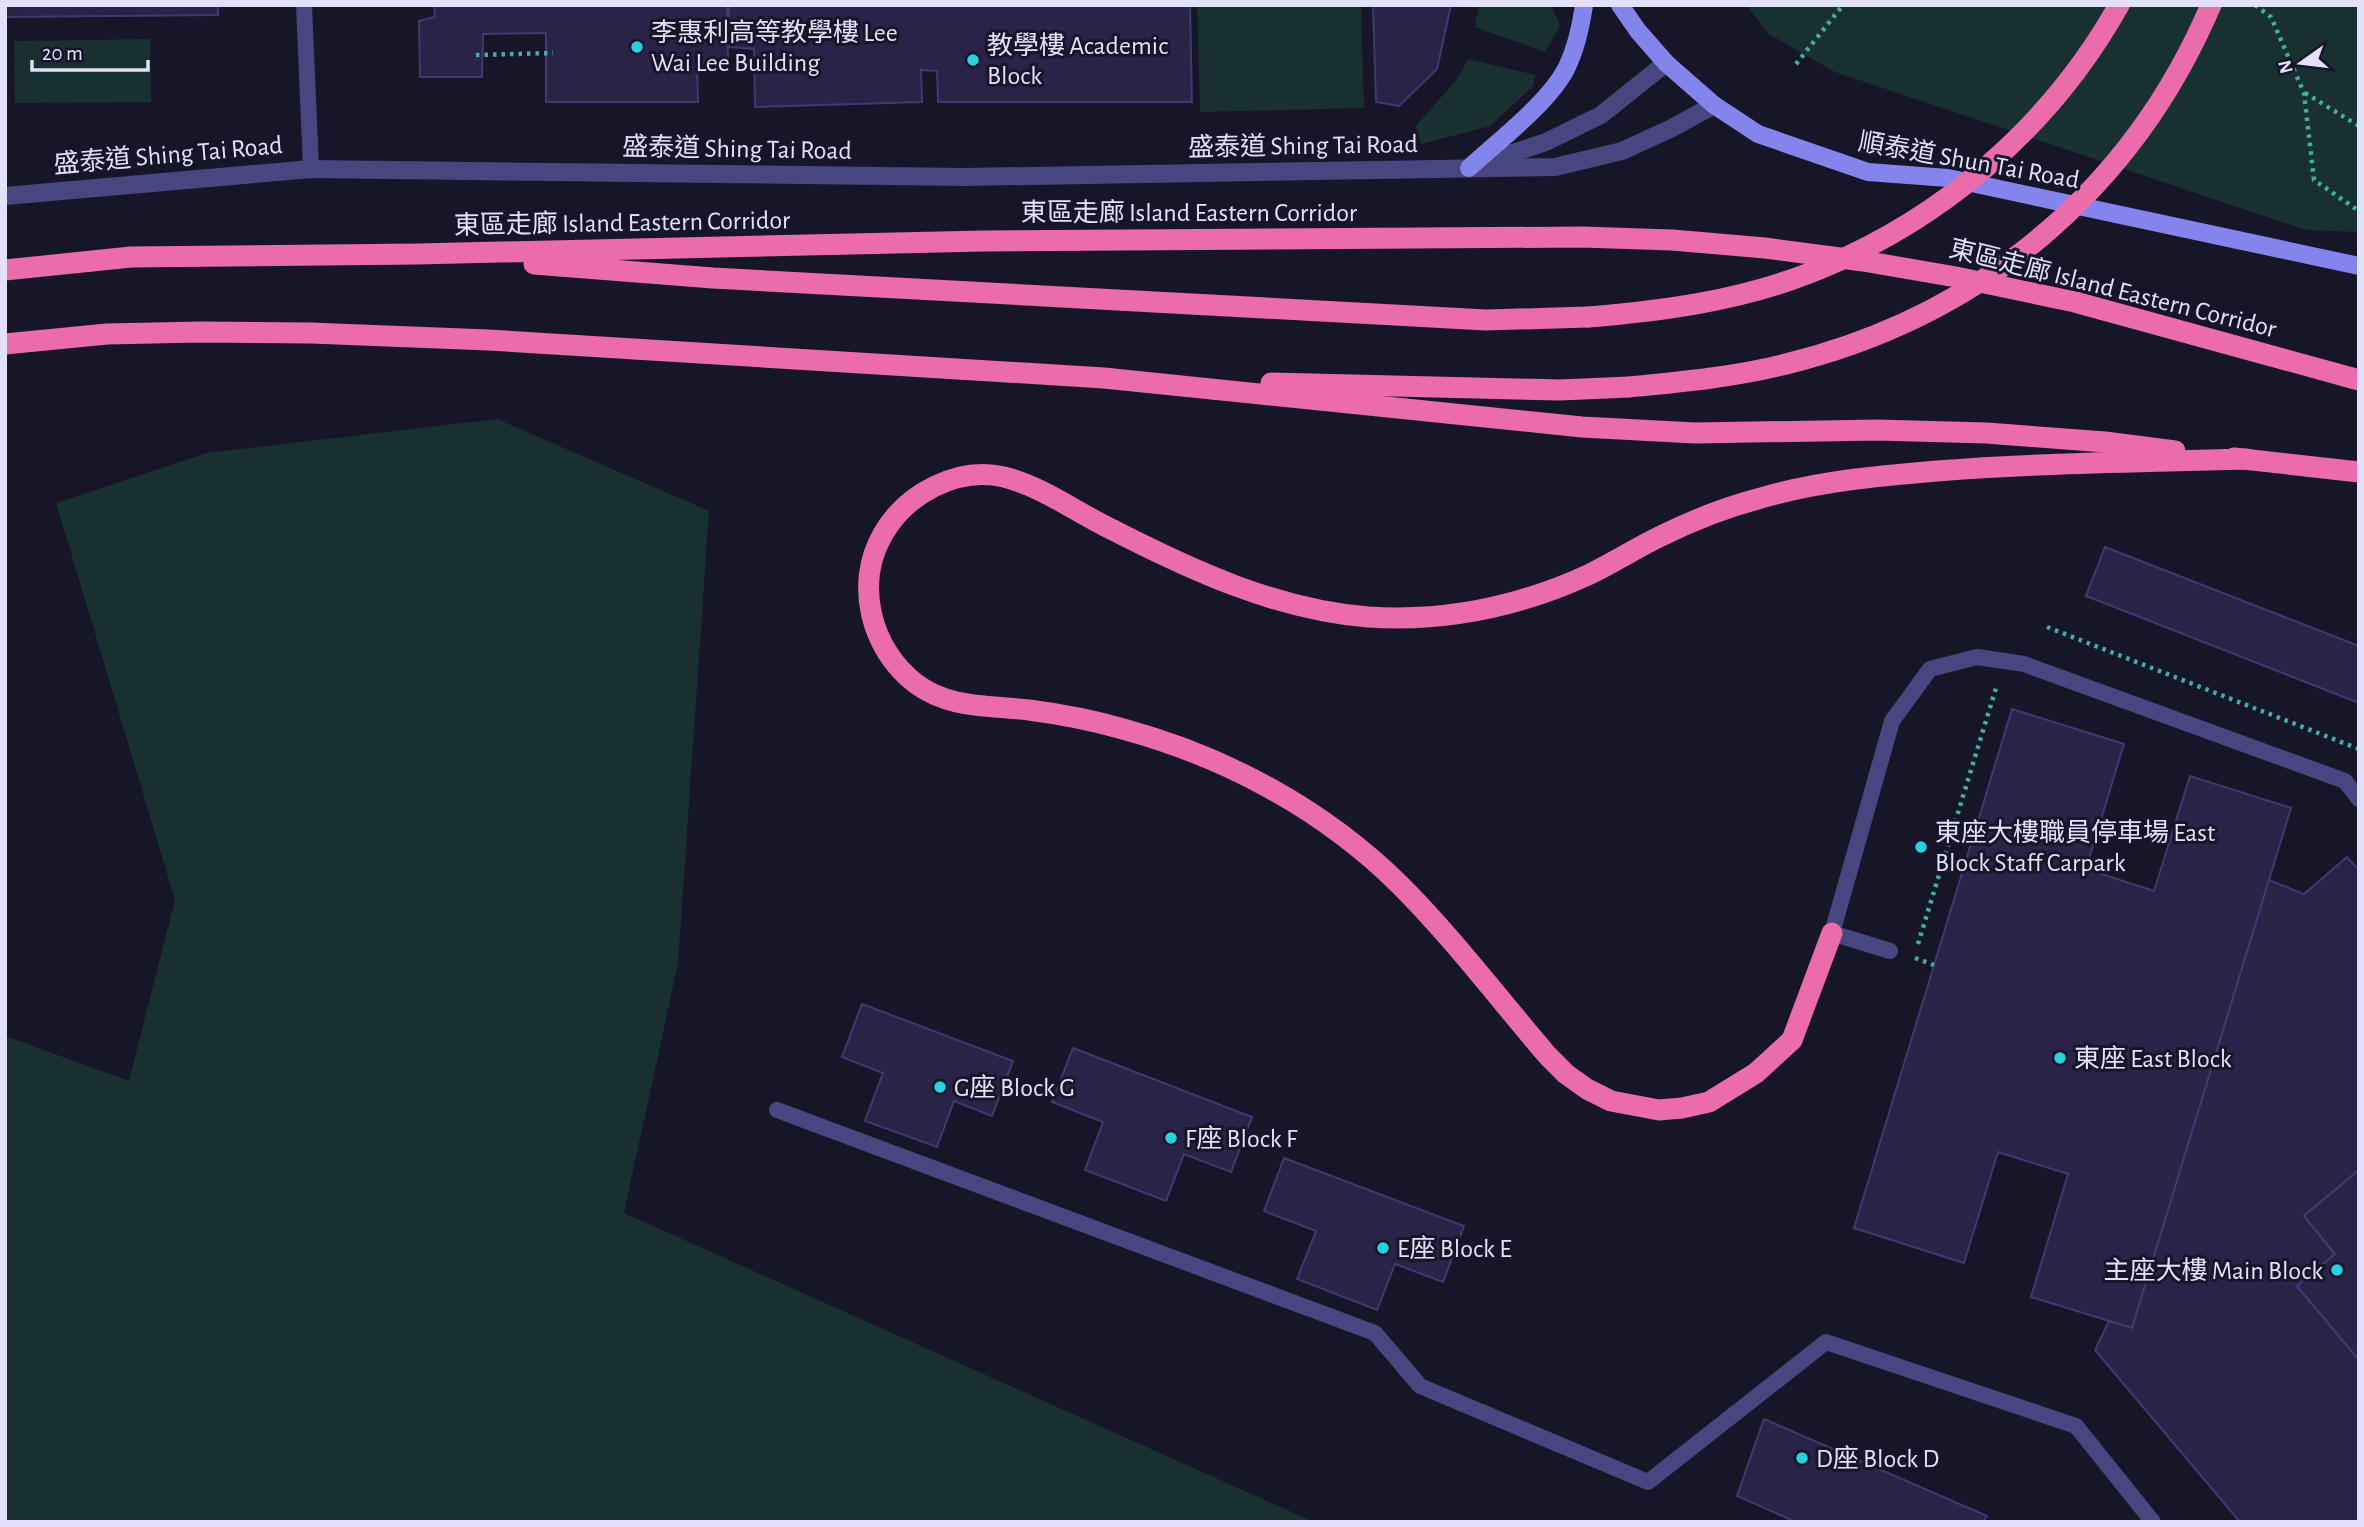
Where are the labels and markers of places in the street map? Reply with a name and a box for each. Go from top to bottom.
place label: 李惠利高等教學樓 Lee Wai Lee Building [651,18,898,76]
place label: 教學樓 Academic Block [987,32,1168,89]
marker: 李惠利高等教學樓 Lee Wai Lee Building [629,39,645,55]
marker: 教學樓 Academic Block [965,52,981,68]
place label: 東座大樓職員停車場 East Block Staff Carpark [1935,818,2215,876]
marker: 東座大樓職員停車場 East Block Staff Carpark [1913,839,1929,855]
place label: 東座 East Block [2074,1045,2232,1072]
marker: 東座 East Block [2052,1050,2068,1066]
place label: G座 Block G [954,1074,1075,1101]
marker: G座 Block G [932,1079,948,1095]
place label: F座 Block F [1185,1125,1298,1152]
marker: F座 Block F [1163,1130,1179,1146]
place label: E座 Block E [1397,1235,1512,1262]
marker: E座 Block E [1375,1240,1391,1256]
place label: 主座大樓 Main Block [2103,1257,2323,1284]
marker: 主座大樓 Main Block [2329,1262,2345,1278]
place label: D座 Block D [1816,1445,1939,1472]
marker: D座 Block D [1794,1450,1810,1466]

